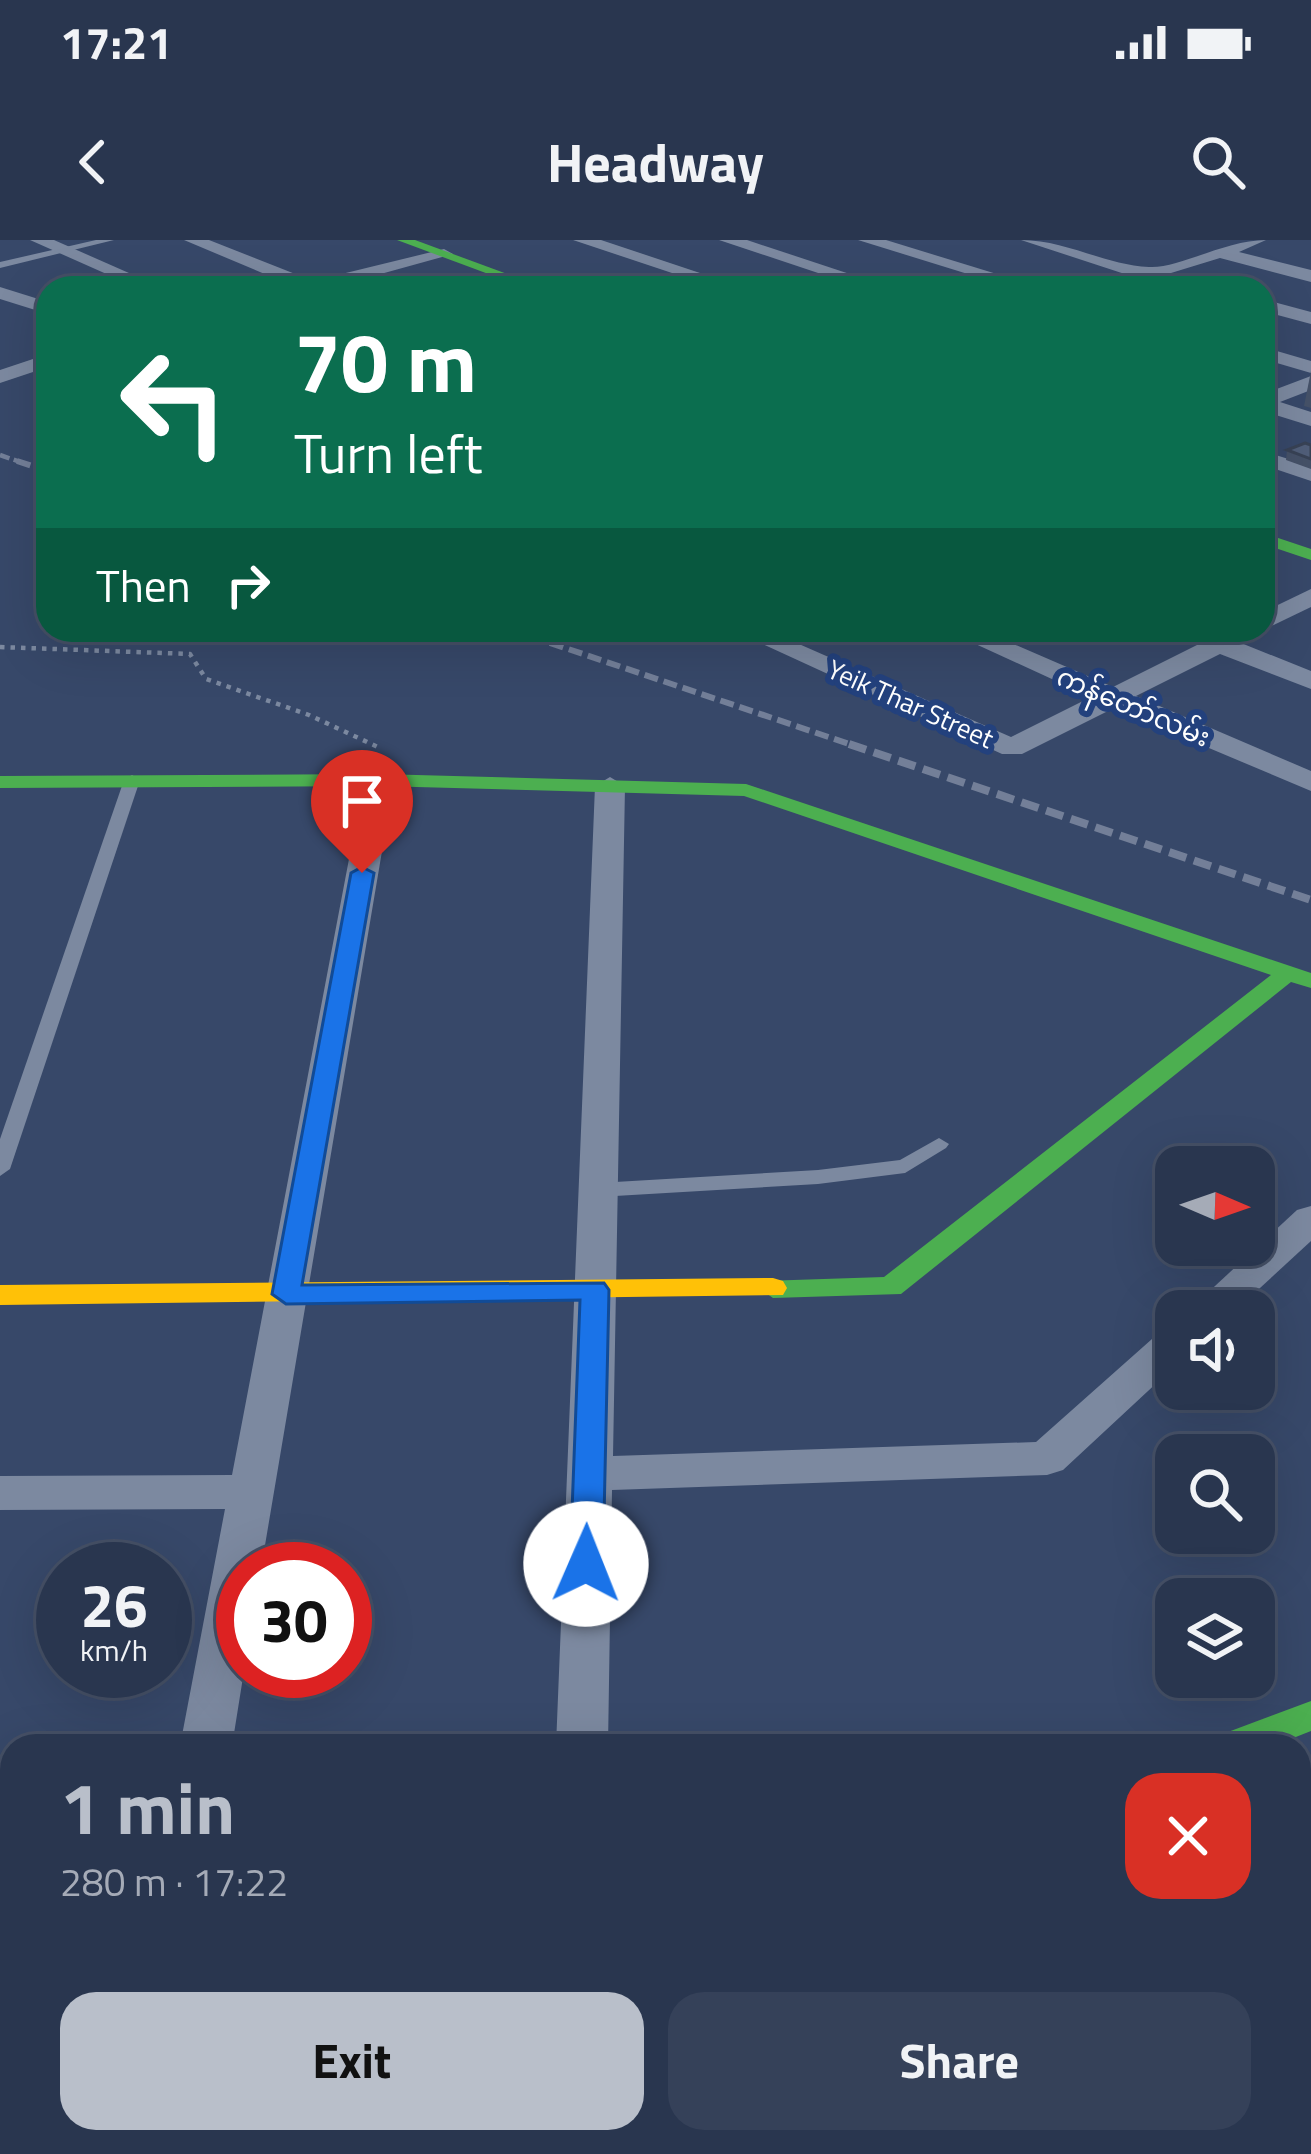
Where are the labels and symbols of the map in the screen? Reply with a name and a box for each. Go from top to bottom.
street label: Yeik Thar Street [821,648,1001,758]
street label: ကန်တော်လမ်း [1050,655,1217,759]
pin [311,750,413,873]
north arrow [1155,1146,1275,1266]
position arrow [523,1501,649,1627]
speed limit sign: 30 [216,1542,372,1698]

